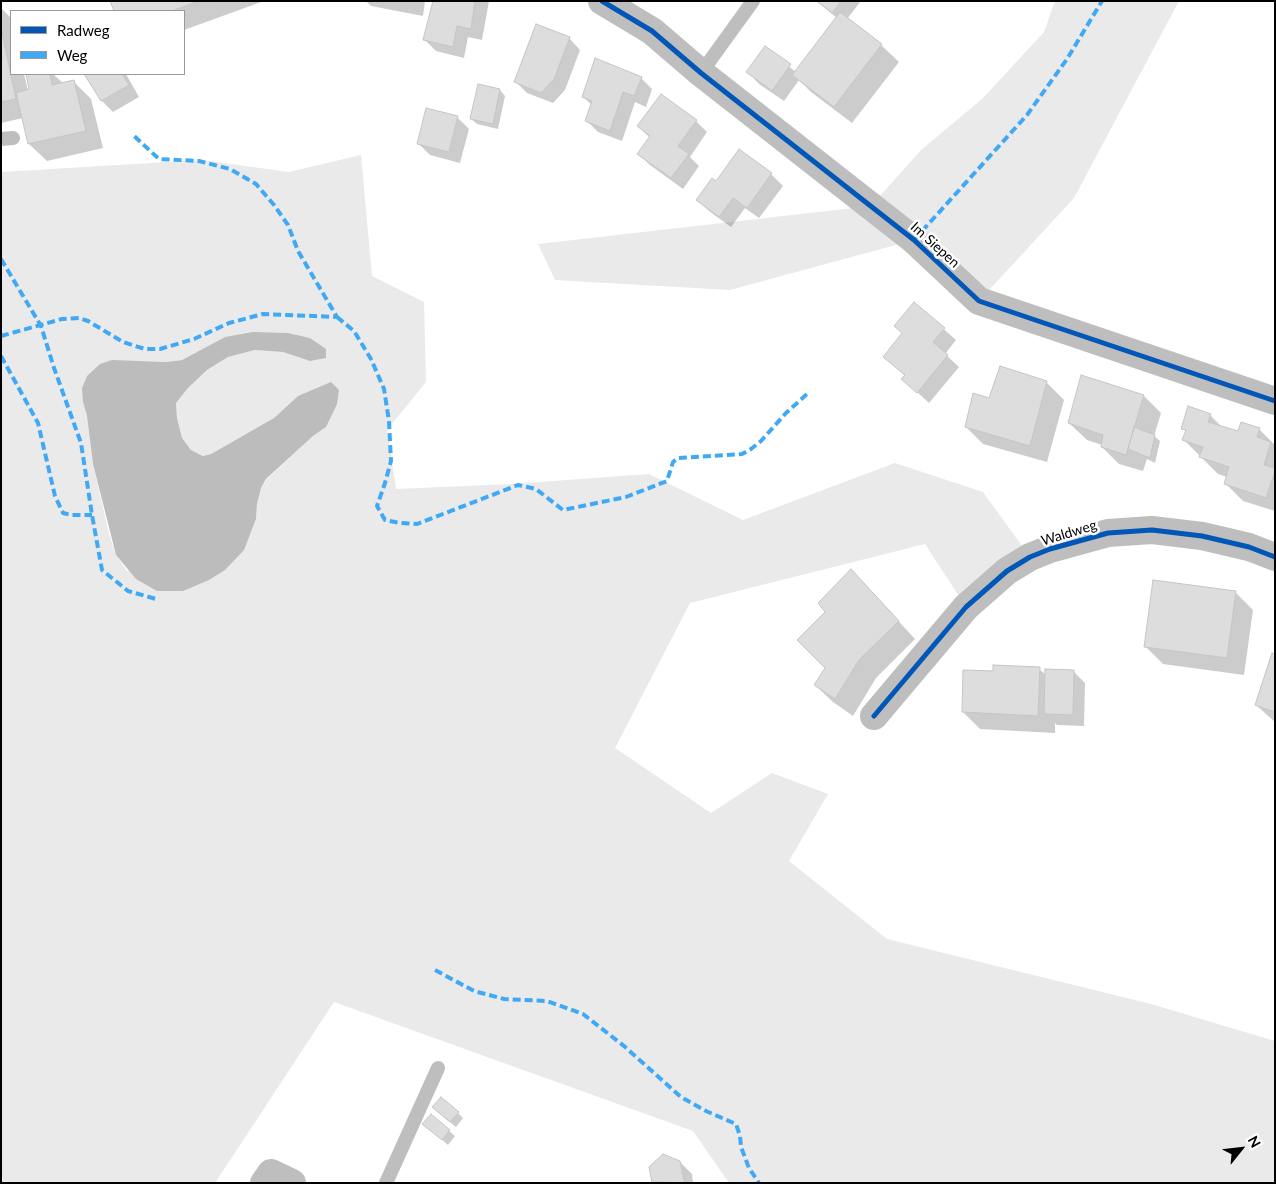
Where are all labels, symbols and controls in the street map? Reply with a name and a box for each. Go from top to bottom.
legend [10,10,185,75]
text: Radweg [57,21,110,39]
text: Weg [57,46,87,64]
street label: Im Siepen [907,219,963,271]
street label: Waldweg [1039,517,1099,549]
north arrow [1216,1124,1266,1174]
text: N [1245,1133,1265,1150]

